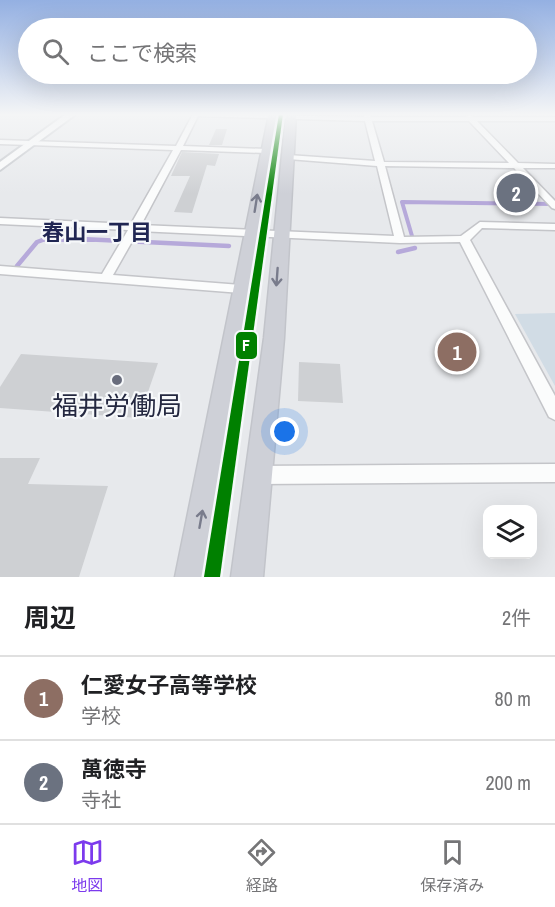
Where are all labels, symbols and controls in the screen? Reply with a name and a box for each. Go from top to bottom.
search box [18,18,537,84]
icon: search [39,35,72,68]
text: ここで検索 [87,38,197,68]
pin: 2 [496,170,536,216]
one-way arrow [251,194,262,214]
district label: 春山一丁目 [42,217,152,247]
one-way arrow [272,266,283,286]
pin: 1 [438,330,476,374]
line badge: F [235,331,258,360]
text: F [242,334,250,356]
marker: 福井労働局 [110,373,124,387]
place label: 福井労働局 [52,388,182,423]
your location [270,417,299,446]
map controls [483,505,537,559]
button: layers [483,505,537,559]
one-way arrow [195,510,206,530]
text: 周辺 [24,600,76,635]
text: 2件 [502,604,531,631]
text: 仁愛女子高等学校 [81,670,257,700]
text: 1 [39,685,48,712]
text: 80 m [495,685,531,712]
text: 学校 [81,702,121,729]
text: 萬徳寺 [81,754,147,784]
text: 2 [39,769,48,796]
text: 200 m [485,769,531,796]
text: 寺社 [81,786,121,813]
tab: 地図 [71,836,104,896]
tab: 経路 [245,836,278,896]
tab: 保存済み [420,836,484,896]

